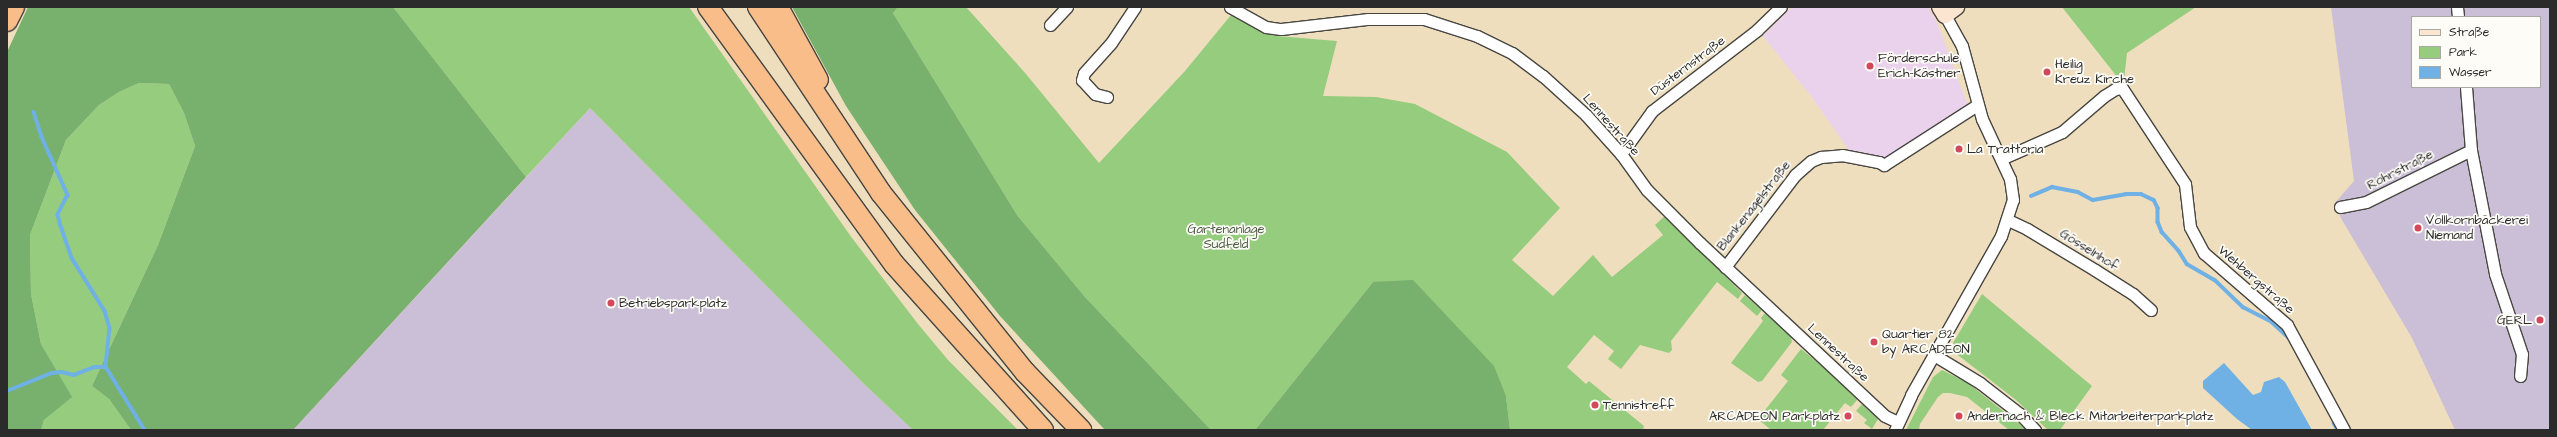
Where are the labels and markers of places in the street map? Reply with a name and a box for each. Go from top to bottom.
place label: Förderschule Erich-Kästner [1878,51,1961,82]
place label: Heilig Kreuz Kirche [2055,57,2134,88]
marker: Förderschule Erich-Kästner [1865,61,1875,71]
marker: Heilig Kreuz Kirche [2042,67,2052,77]
place label: La Trattoria [1967,141,2043,157]
marker: La Trattoria [1954,144,1964,154]
place label: Vollkornbäckerei Niemand [2426,213,2528,244]
marker: Vollkornbäckerei Niemand [2413,223,2423,233]
place label: Betriebsparkplatz [619,295,727,311]
marker: Betriebsparkplatz [606,298,616,308]
place label: GERL [2497,312,2532,328]
marker: GERL [2535,315,2545,325]
place label: Quartier 82 by ARCADEON [1882,327,1970,358]
marker: Quartier 82 by ARCADEON [1869,337,1879,347]
place label: Tennistreff [1603,397,1675,413]
marker: Tennistreff [1590,400,1600,410]
place label: ARCADEON Parkplatz [1709,408,1840,424]
place label: Andernach & Bleck Mitarbeiterparkplatz [1967,408,2213,424]
marker: ARCADEON Parkplatz [1843,411,1853,421]
marker: Andernach & Bleck Mitarbeiterparkplatz [1954,411,1964,421]

